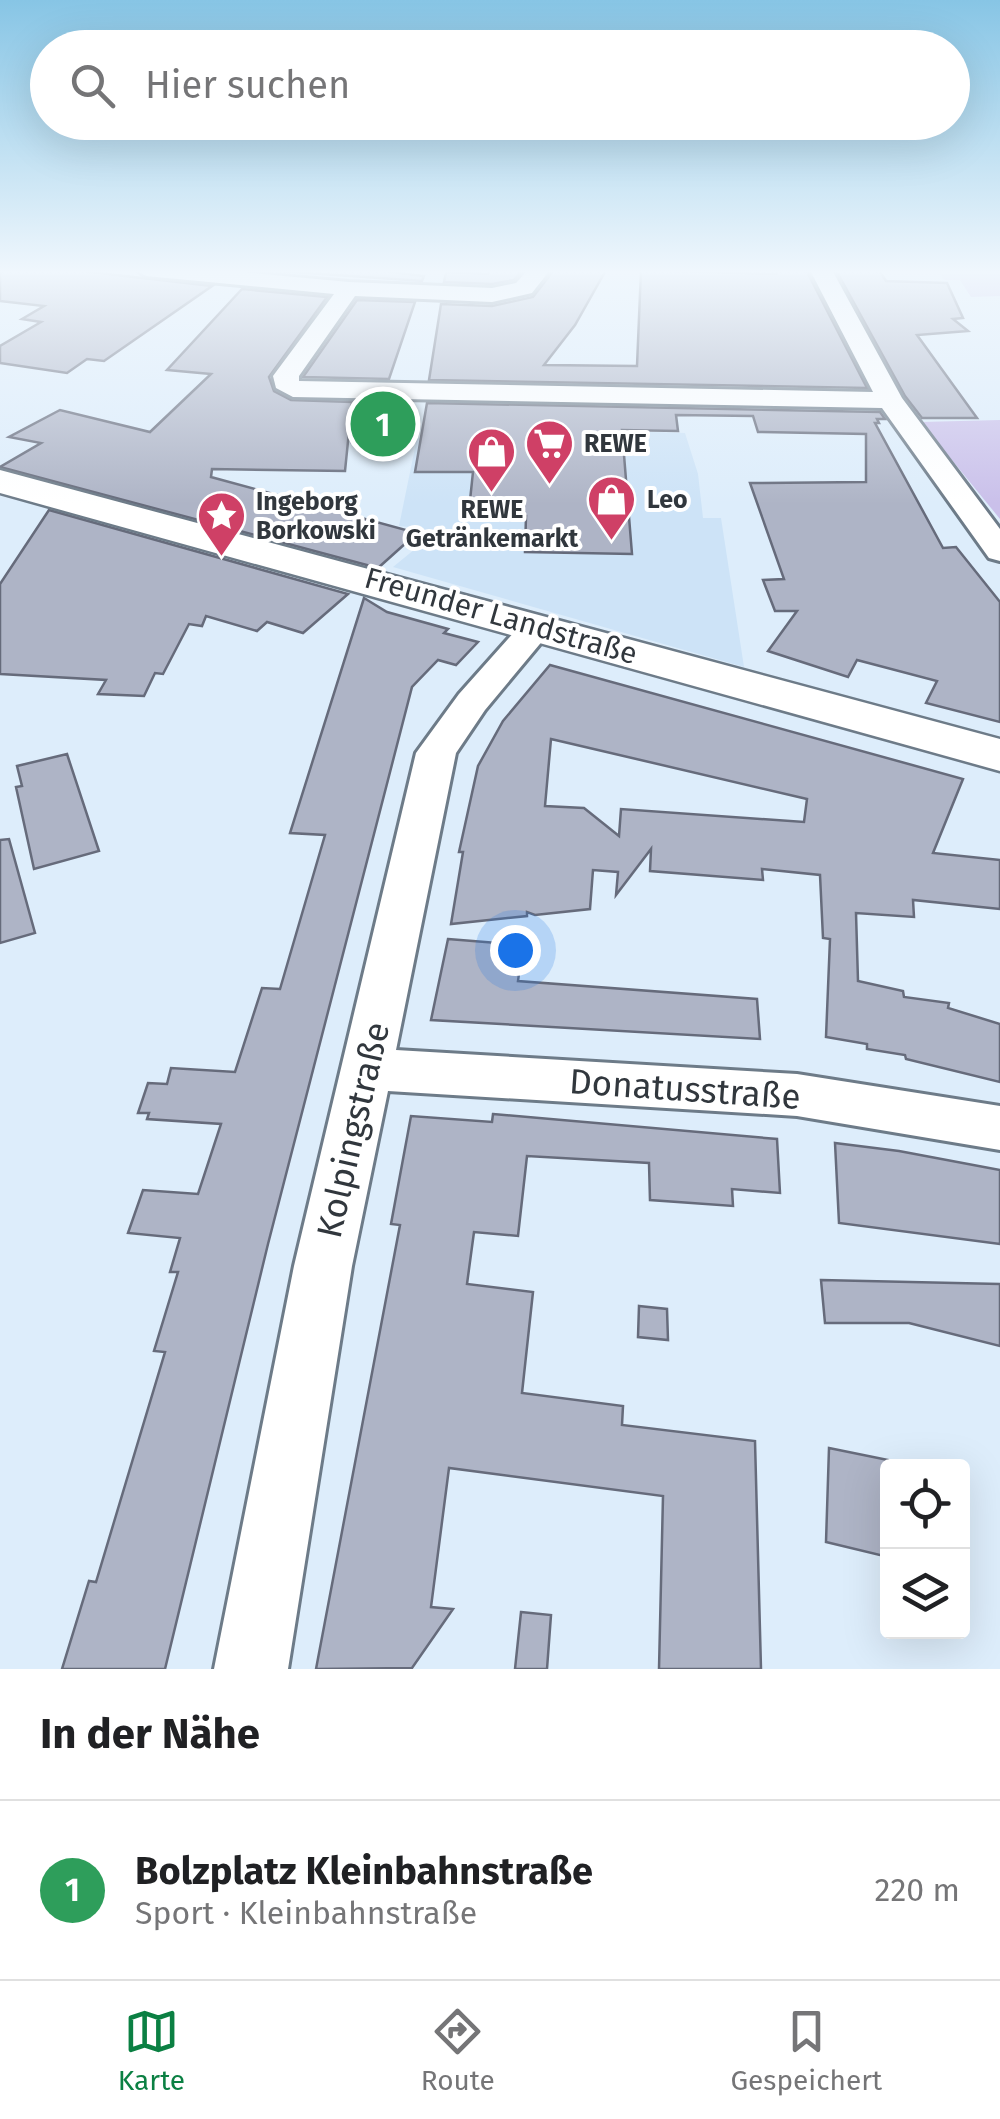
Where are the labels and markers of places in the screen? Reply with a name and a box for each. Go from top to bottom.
pin: 1 [350,386,416,462]
supermarket icon: REWE [523,418,575,486]
shop icon: REWE Getränkemarkt [466,426,518,494]
place label: REWE [584,429,647,459]
shop icon: Leo [586,474,638,542]
place label: Leo [647,485,688,515]
place label: Ingeborg Borkowski [256,487,376,546]
place icon: Ingeborg Borkowski [195,490,247,558]
place label: REWE Getränkemarkt [406,495,579,554]

